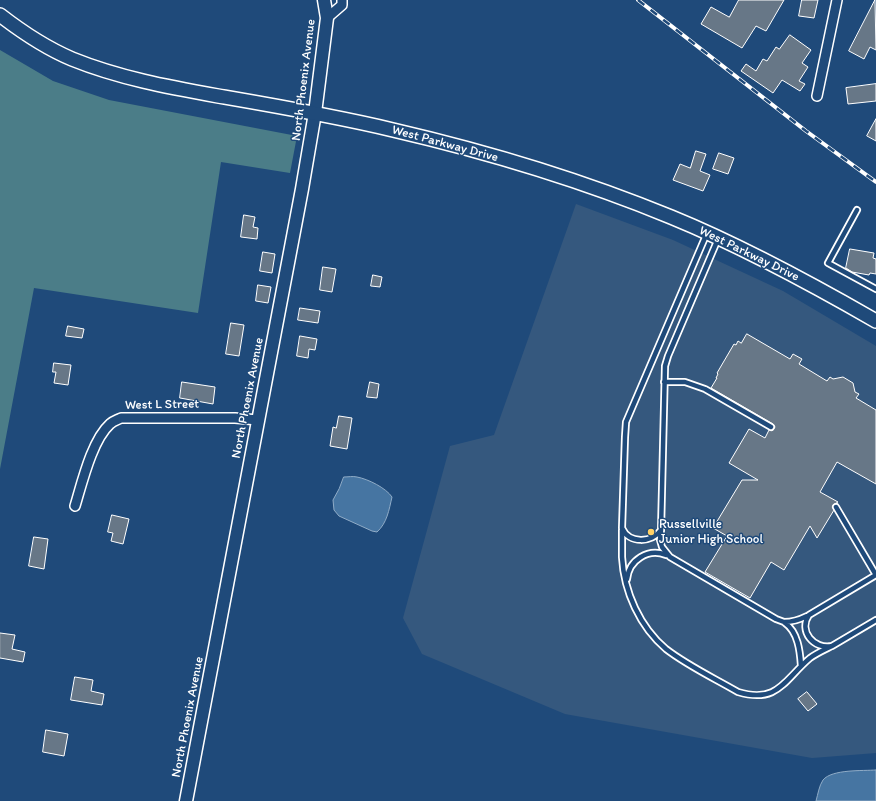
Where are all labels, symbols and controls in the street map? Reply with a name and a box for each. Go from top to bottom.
street label: North Phoenix Avenue [289,18,319,142]
street label: West Parkway Drive [390,122,500,166]
street label: West Parkway Drive [696,223,802,285]
street label: North Phoenix Avenue [229,336,267,460]
street label: West L Street [125,397,199,413]
place label: Russellville Junior High School [659,517,763,548]
marker: Russellville Junior High School [646,527,656,537]
street label: North Phoenix Avenue [169,655,207,779]

